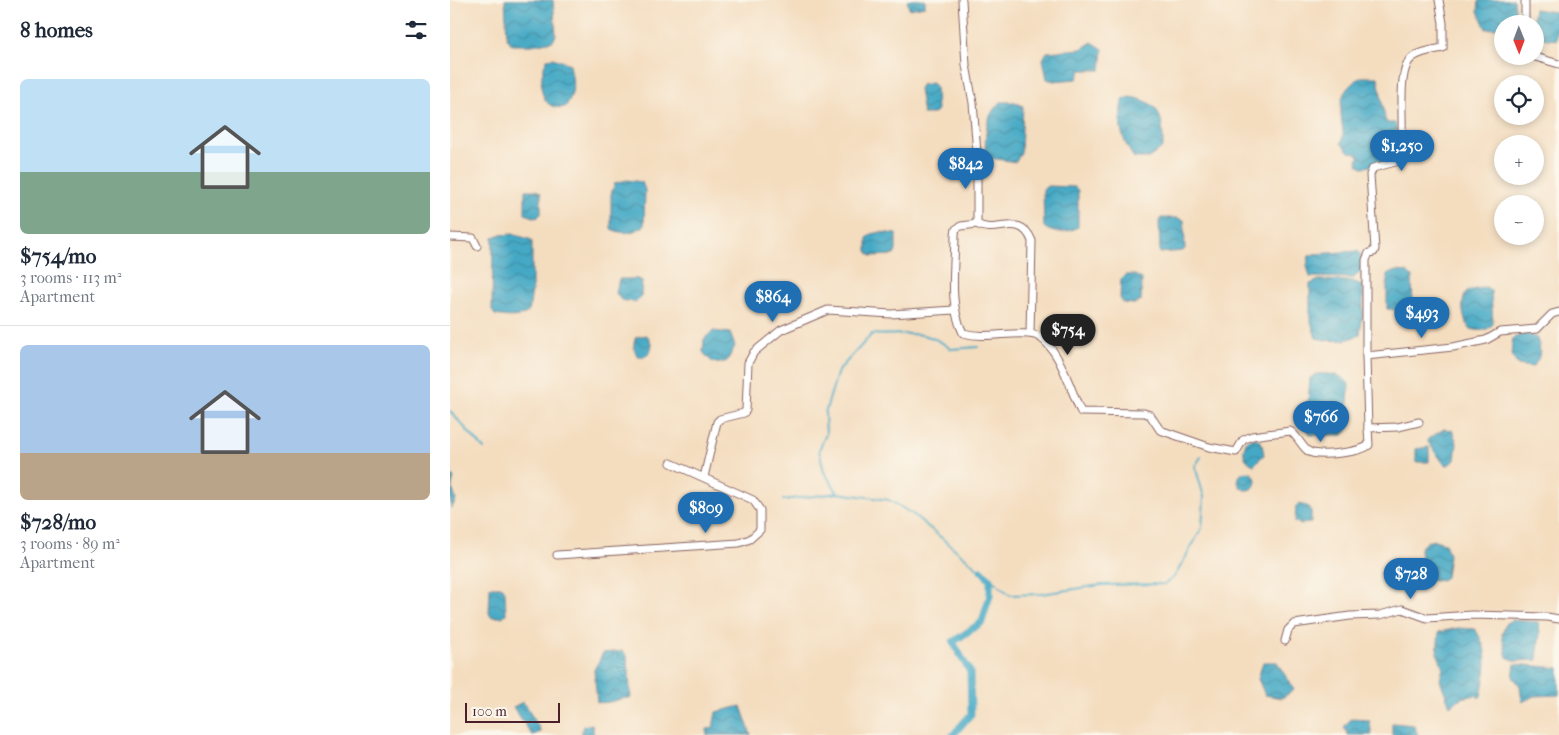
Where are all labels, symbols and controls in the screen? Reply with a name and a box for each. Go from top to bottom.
north arrow [1494,15,1544,65]
map controls [1494,15,1544,245]
icon: filters [402,16,430,44]
text: 8 homes [20,18,93,42]
button: locate [1494,75,1544,125]
icon: home [180,112,270,202]
pin: $1,250 [1361,130,1443,172]
button: + [1494,135,1544,185]
text: $1,250 [1381,136,1423,155]
pin: $842 [936,148,996,190]
text: $842 [949,154,983,173]
button: − [1494,195,1544,245]
text: $754/mo [20,244,96,268]
text: 3 rooms · 113 m² [20,268,121,287]
pin: $864 [743,280,803,323]
text: Apartment [20,287,95,306]
text: $864 [756,287,790,306]
pin: $493 [1392,296,1452,339]
text: $493 [1405,303,1439,322]
pin: $754 [1038,314,1098,356]
text: $754 [1052,320,1084,339]
icon: home [180,377,270,467]
pin: $766 [1291,400,1351,443]
text: $766 [1304,407,1338,426]
pin: $809 [676,492,736,534]
text: $809 [689,498,723,517]
text: $728/mo [20,510,96,534]
text: 3 rooms · 89 m² [20,534,120,553]
text: Apartment [20,553,95,572]
pin: $728 [1381,558,1441,600]
text: $728 [1395,564,1427,583]
scale bar [465,700,560,723]
text: 100 m [472,703,507,720]

